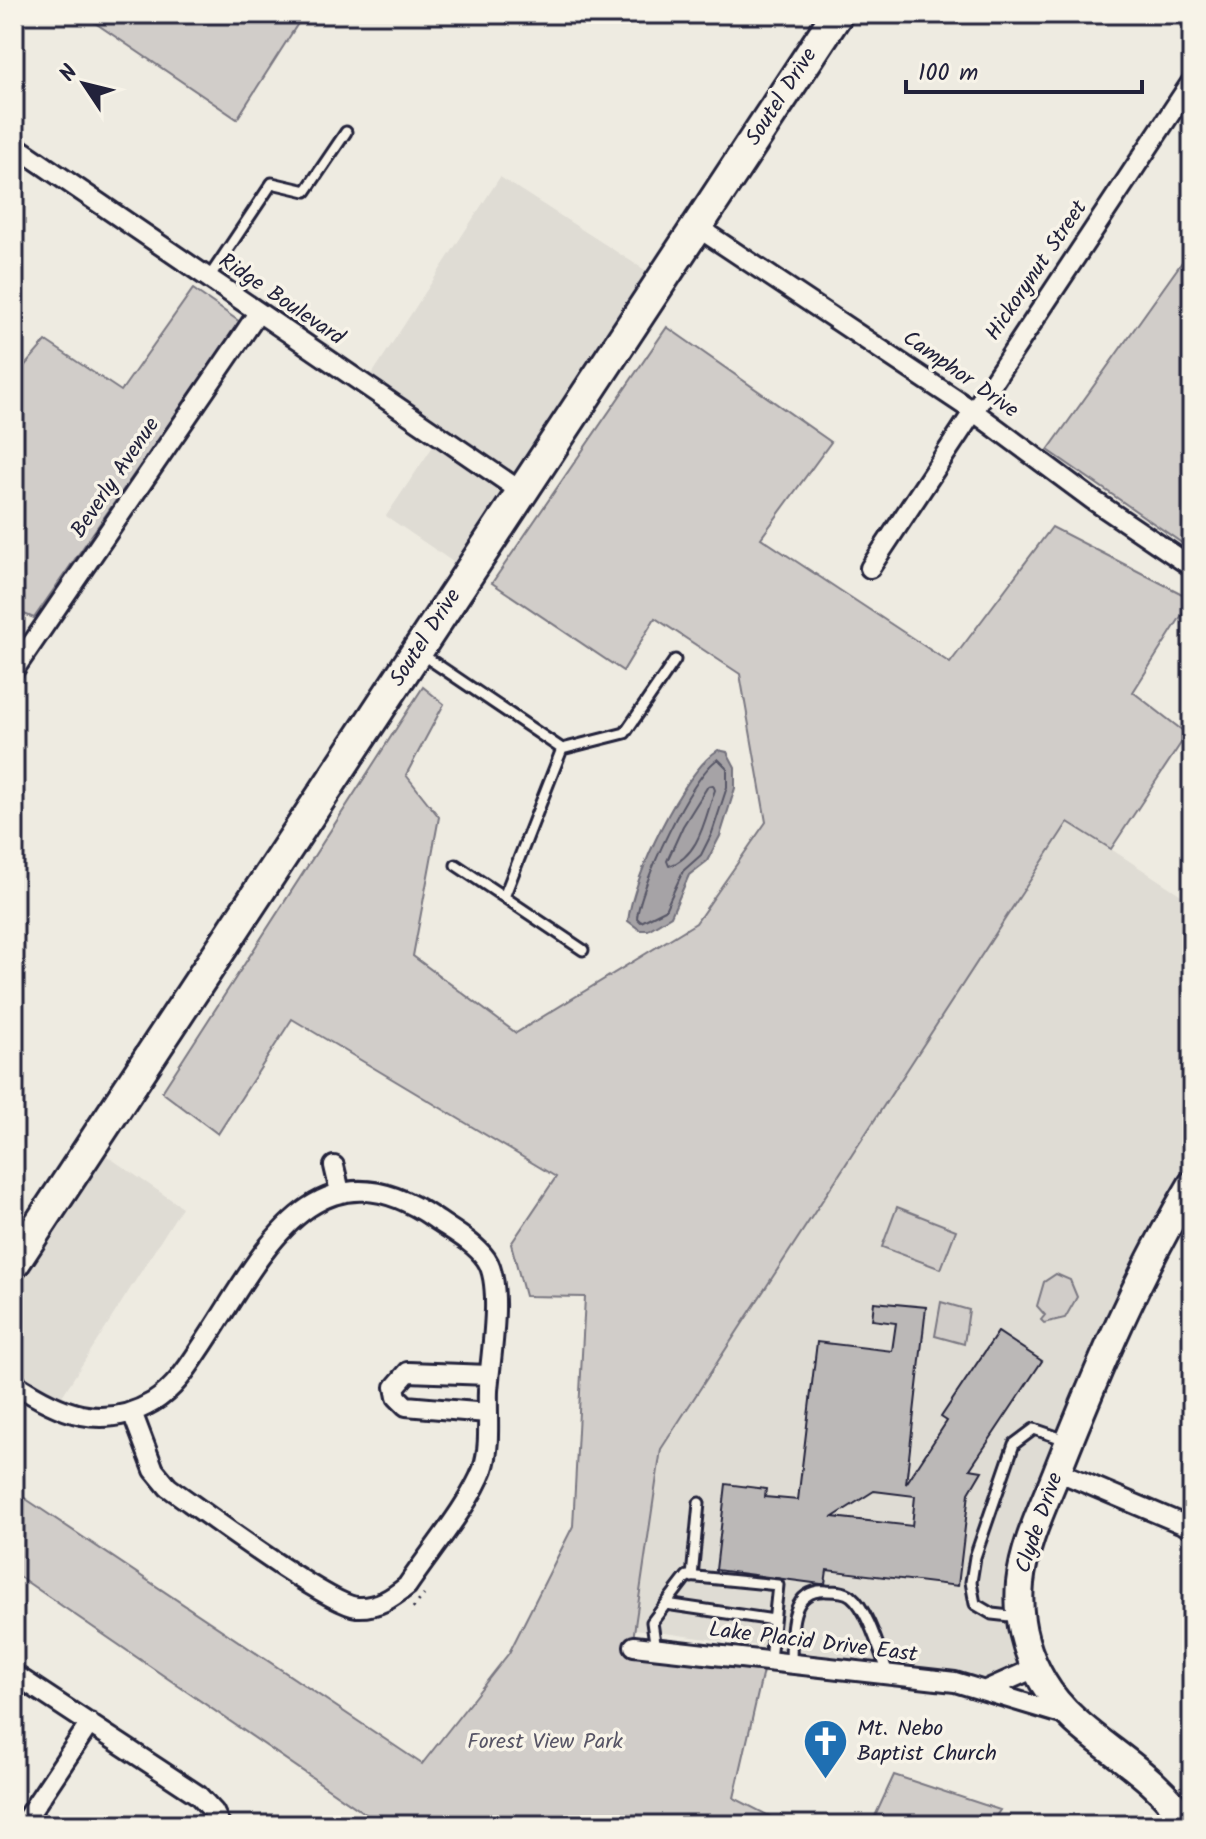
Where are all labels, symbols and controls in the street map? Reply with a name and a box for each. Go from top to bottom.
street label: Soutel Drive [737,41,827,153]
north arrow [44,44,124,124]
scale bar [906,44,1142,94]
text: 100 m [918,54,978,93]
text: N [51,58,88,90]
street label: Hickorynut Street [977,193,1097,348]
street label: Ridge Boulevard [211,245,352,356]
street label: Camphor Drive [895,322,1026,428]
street label: Beverly Avenue [62,410,170,546]
street label: Soutel Drive [381,582,471,694]
street label: Clyde Drive [1006,1468,1074,1578]
street label: Lake Placid Drive East [707,1613,920,1673]
place label: Mt. Nebo Baptist Church [857,1712,997,1772]
church icon: Mt. Nebo Baptist Church [802,1718,850,1781]
park label: Forest View Park [467,1725,624,1760]

